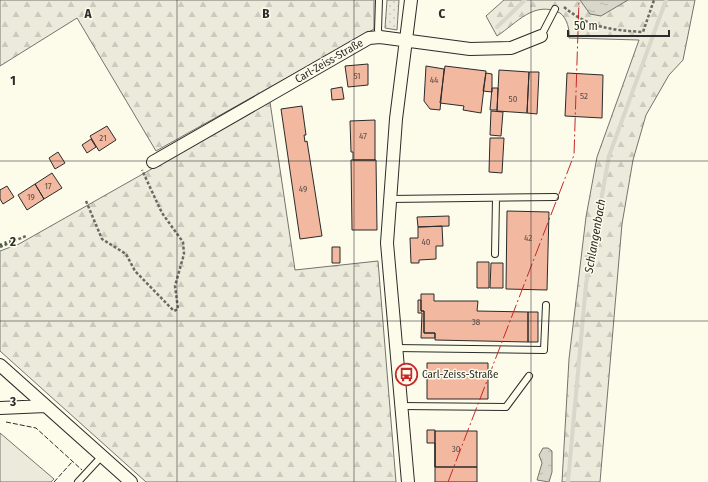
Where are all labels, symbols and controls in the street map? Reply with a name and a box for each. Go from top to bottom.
text: A [83,6,92,21]
text: B [262,6,270,21]
text: C [439,6,446,21]
scale bar [568,12,669,38]
text: 50 m [574,19,598,33]
street label: Carl-Zeiss-Straße [293,36,365,86]
house number: 51 [353,71,361,81]
text: 1 [10,73,16,88]
house number: 44 [430,75,439,85]
house number: 52 [580,91,588,101]
house number: 50 [509,94,518,104]
house number: 47 [359,131,367,141]
house number: 21 [99,133,107,143]
house number: 17 [44,181,52,191]
house number: 49 [299,184,307,194]
house number: 19 [27,192,35,202]
water label: Schlangenbach [581,198,608,275]
house number: 42 [524,233,532,243]
text: 2 [9,234,16,249]
house number: 40 [421,237,431,247]
house number: 38 [472,317,481,327]
bus stop icon: Carl-Zeiss-Straße [394,361,420,387]
place label: Carl-Zeiss-Straße [422,368,498,381]
text: 3 [9,394,16,409]
house number: 30 [452,444,461,454]

